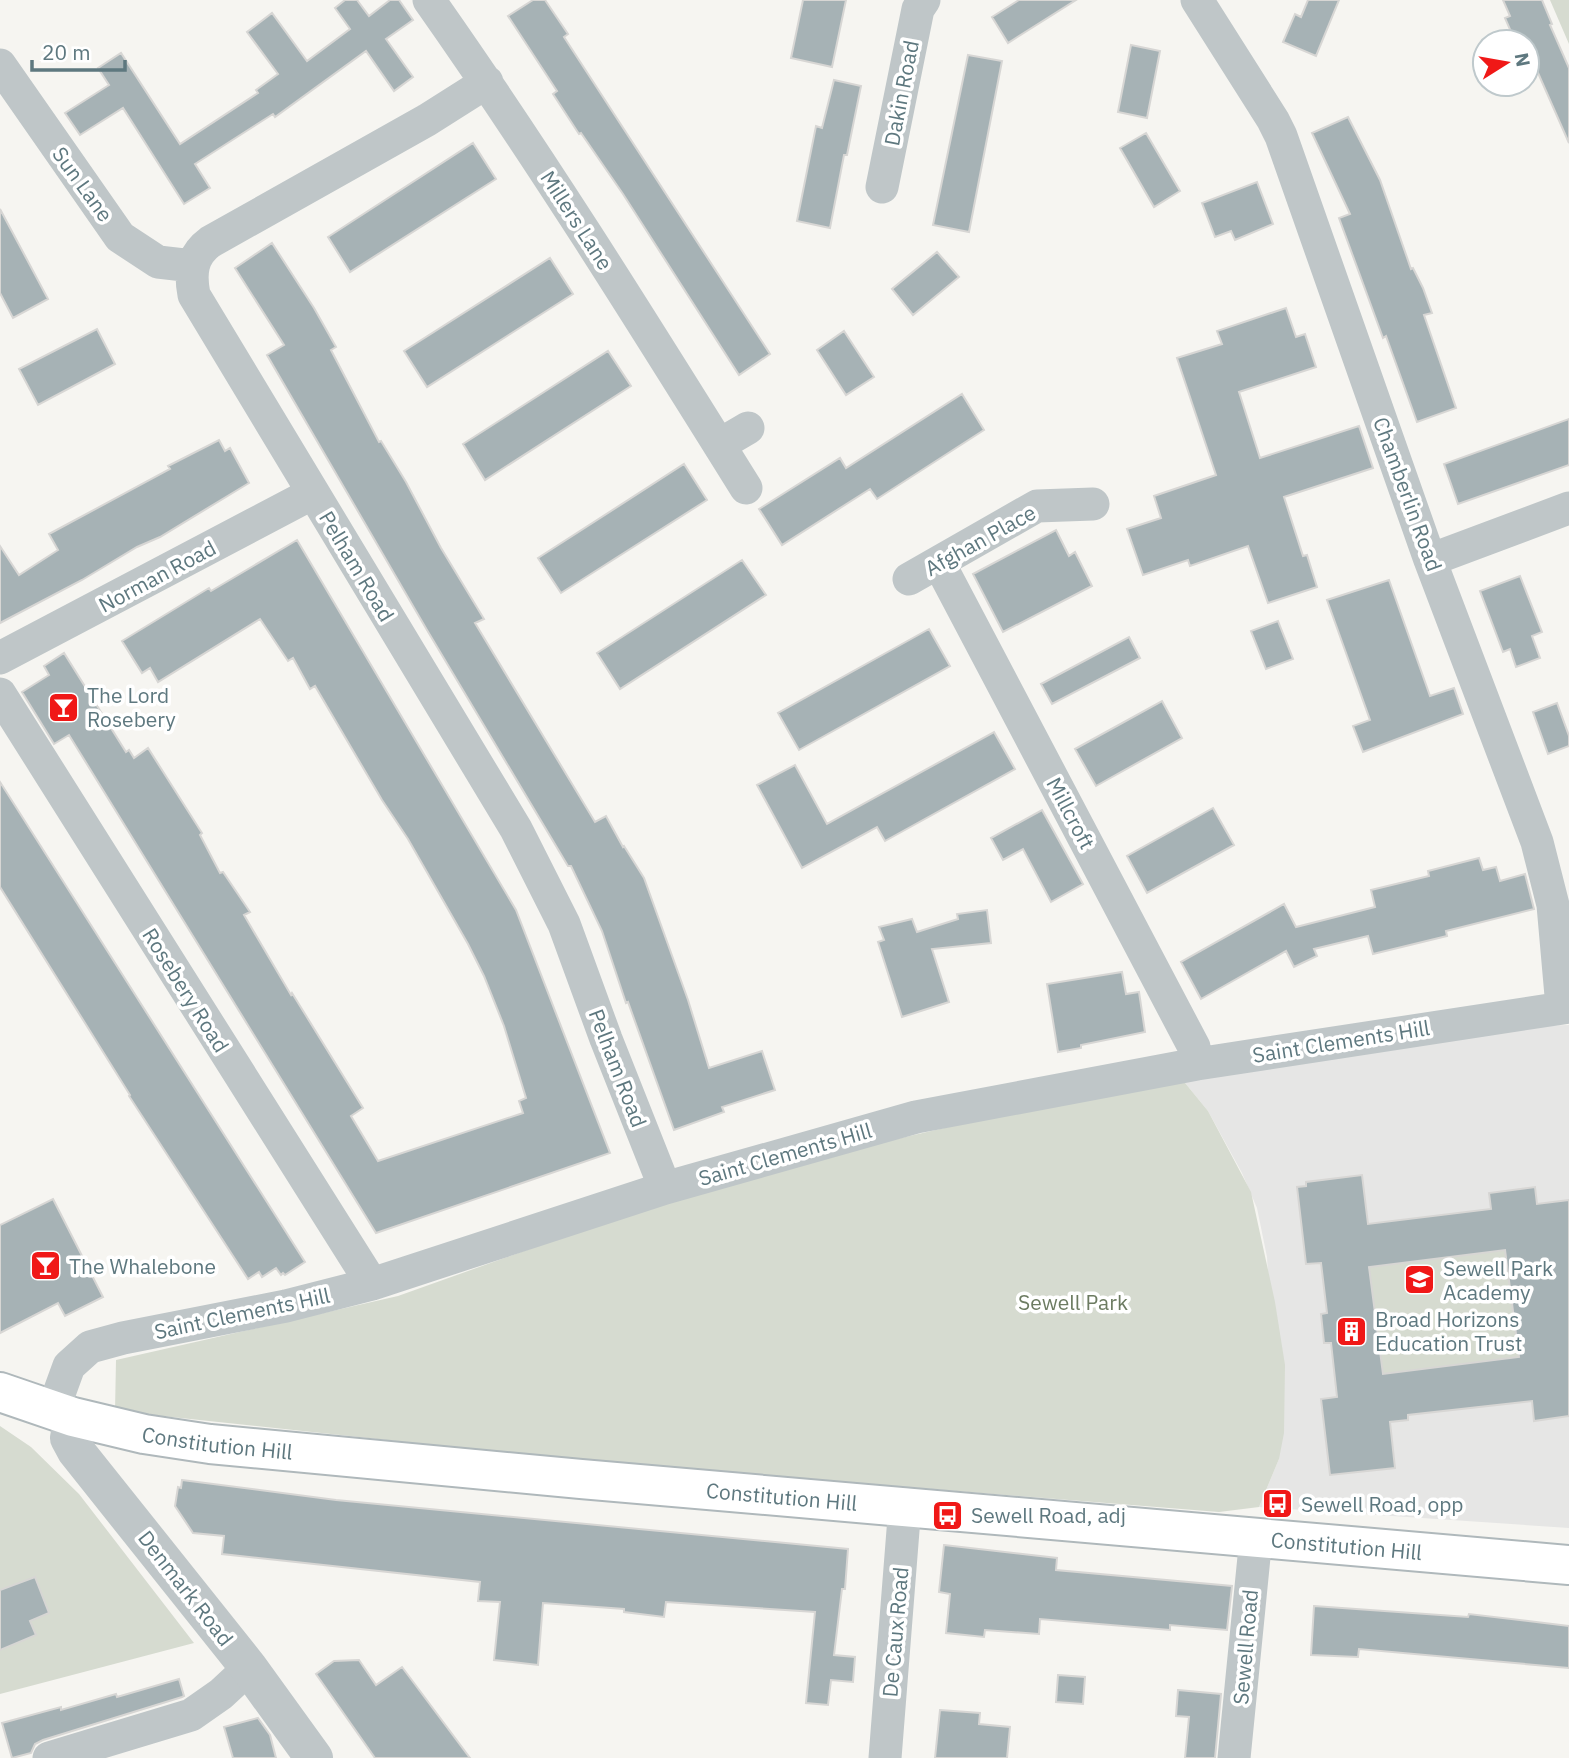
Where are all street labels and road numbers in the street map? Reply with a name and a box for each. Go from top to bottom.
street label: Dakin Road [877,38,925,148]
street label: Sun Lane [46,141,120,227]
street label: Millers Lane [534,165,620,275]
street label: Chamberlin Road [1367,413,1449,575]
street label: Afghan Place [919,498,1041,582]
street label: Pelham Road [313,506,401,626]
street label: Norman Road [93,533,221,619]
street label: Millcroft [1040,772,1102,854]
street label: Rosebery Road [137,922,235,1058]
street label: Pelham Road [583,1005,653,1131]
street label: Saint Clements Hill [1250,1013,1432,1069]
street label: Saint Clements Hill [695,1116,875,1192]
street label: Saint Clements Hill [152,1281,333,1345]
street label: Constitution Hill [140,1420,294,1466]
street label: Constitution Hill [705,1476,859,1517]
street label: Denmark Road [132,1525,240,1651]
street label: Constitution Hill [1270,1525,1424,1566]
street label: De Caux Road [875,1566,915,1698]
street label: Sewell Road [1226,1588,1264,1706]

